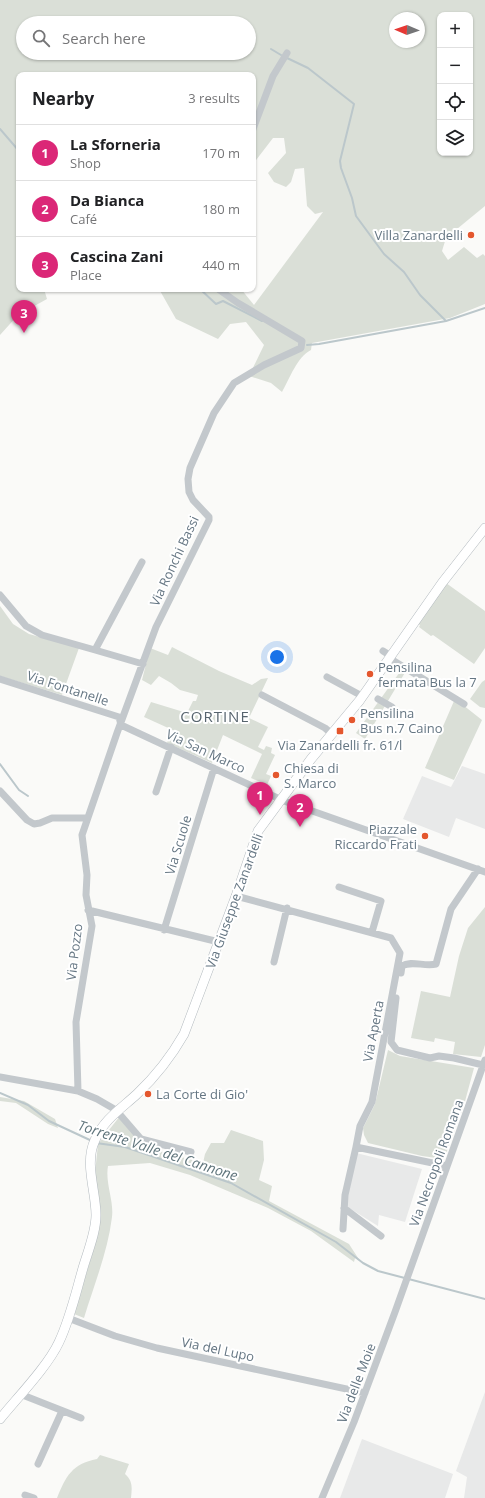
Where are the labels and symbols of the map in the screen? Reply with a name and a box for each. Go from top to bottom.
north arrow [389,12,425,48]
place label: Villa Zanardelli [375,226,463,244]
marker: Villa Zanardelli [466,230,476,240]
pin: 3 [11,300,37,333]
street label: Via Ronchi Bassi [145,513,203,609]
your location [267,647,287,667]
place label: Pensilina fermata Bus la 7 [378,658,477,691]
street label: Via Fontanelle [25,666,111,710]
marker: Pensilina fermata Bus la 7 [365,669,375,679]
place label: Pensilina Bus n.7 Caino [360,704,443,737]
district label: CORTINE [180,706,250,726]
marker: Pensilina Bus n.7 Caino [347,715,357,725]
street label: Via San Marco [163,725,249,777]
marker: Via Zanardelli fr. 61/l [335,726,345,736]
place label: Via Zanardelli fr. 61/l [278,736,402,754]
place label: Chiesa di S. Marco [284,759,339,792]
marker: Chiesa di S. Marco [271,770,281,780]
pin: 1 [247,782,273,815]
pin: 2 [287,794,313,827]
street label: Via Scuole [160,813,196,877]
place label: Piazzale Riccardo Frati [334,820,417,853]
street label: Via Giuseppe Zanardelli [201,831,267,971]
marker: Piazzale Riccardo Frati [420,831,430,841]
street label: Via Pozzo [62,922,86,982]
street label: Via Aperta [358,999,388,1063]
place label: La Corte di Gio' [156,1085,248,1103]
marker: La Corte di Gio' [143,1089,153,1099]
street label: Via Necropoli Romana [405,1097,467,1229]
water label: Torrente Valle del Cannone [76,1115,240,1185]
street label: Via del Lupo [180,1332,256,1366]
street label: Via delle Moie [333,1340,379,1426]

